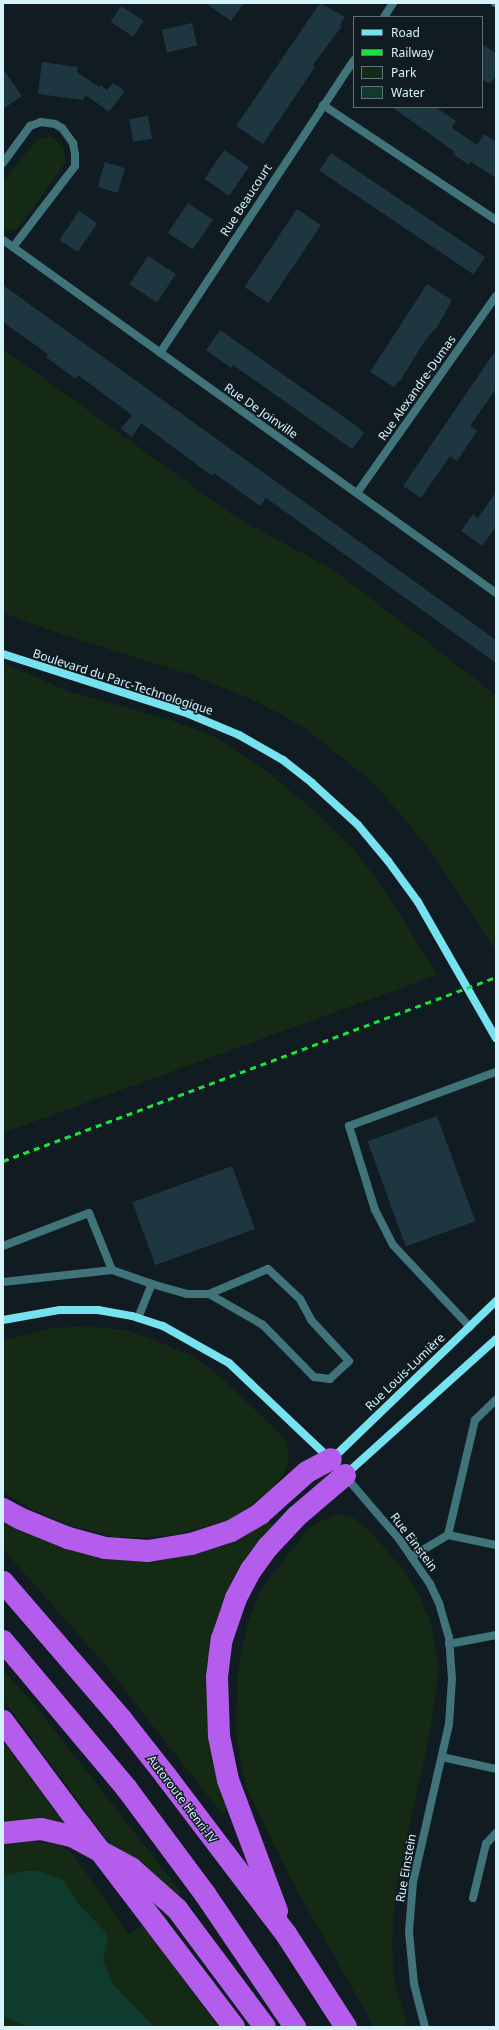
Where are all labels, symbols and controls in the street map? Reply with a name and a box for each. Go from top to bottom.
legend [353,16,483,108]
text: Road [391,24,420,41]
text: Railway [391,44,434,61]
text: Park [391,64,416,81]
text: Water [391,84,425,101]
street label: Rue Beaucourt [217,161,275,239]
street label: Rue Alexandre-Dumas [375,333,459,443]
street label: Rue De Joinville [221,380,301,442]
street label: Boulevard du Parc-Technologique [31,646,215,718]
street label: Rue Louis-Lumière [362,1330,448,1414]
street label: Rue Einstein [387,1510,441,1574]
street label: Autoroute Henri-IV [144,1752,220,1846]
street label: Rue Einstein [393,1833,419,1903]

